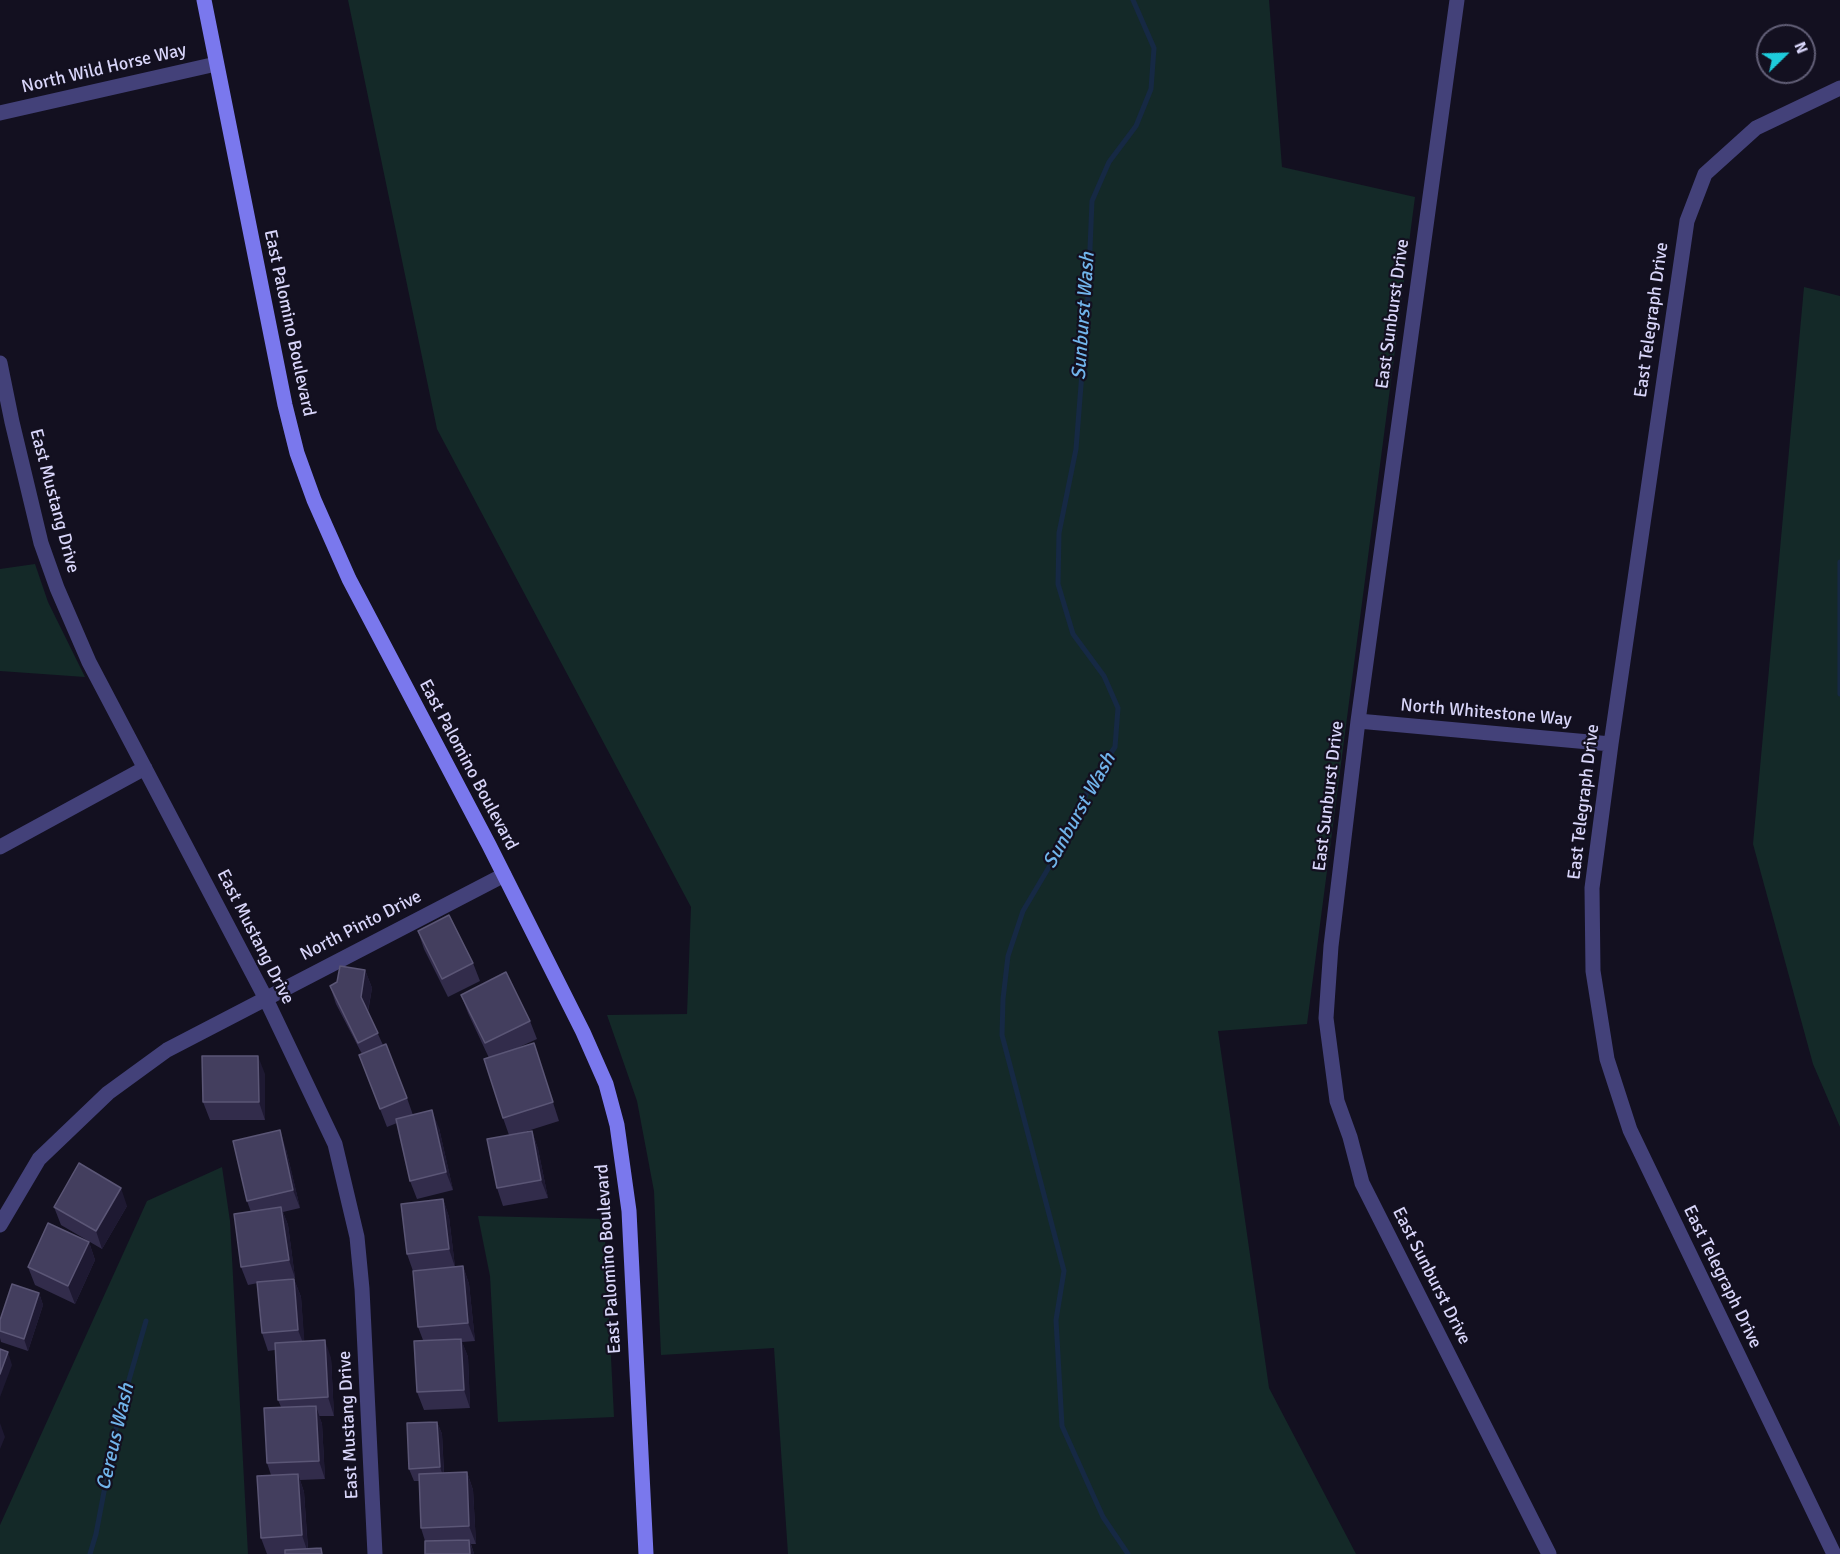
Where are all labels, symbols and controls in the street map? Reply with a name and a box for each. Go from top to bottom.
north arrow [1756,24,1816,84]
text: N [1789,39,1812,57]
street label: North Wild Horse Way [20,40,188,98]
street label: East Palomino Boulevard [259,228,319,418]
street label: East Sunburst Drive [1372,238,1414,390]
street label: East Telegraph Drive [1630,241,1674,399]
water label: Sunburst Wash [1068,251,1100,381]
street label: East Mustang Drive [24,426,84,576]
street label: East Palomino Boulevard [414,676,522,854]
street label: North Whitestone Way [1399,695,1573,731]
street label: East Sunburst Drive [1309,720,1349,872]
street label: East Telegraph Drive [1564,723,1604,881]
water label: Sunburst Wash [1038,749,1122,873]
street label: East Mustang Drive [212,866,298,1008]
street label: North Pinto Drive [297,886,425,966]
street label: East Palomino Boulevard [592,1163,626,1355]
street label: East Telegraph Drive [1678,1202,1766,1352]
street label: East Sunburst Drive [1387,1204,1475,1348]
street label: East Mustang Drive [334,1350,364,1500]
water label: Cereus Wash [92,1381,140,1493]

